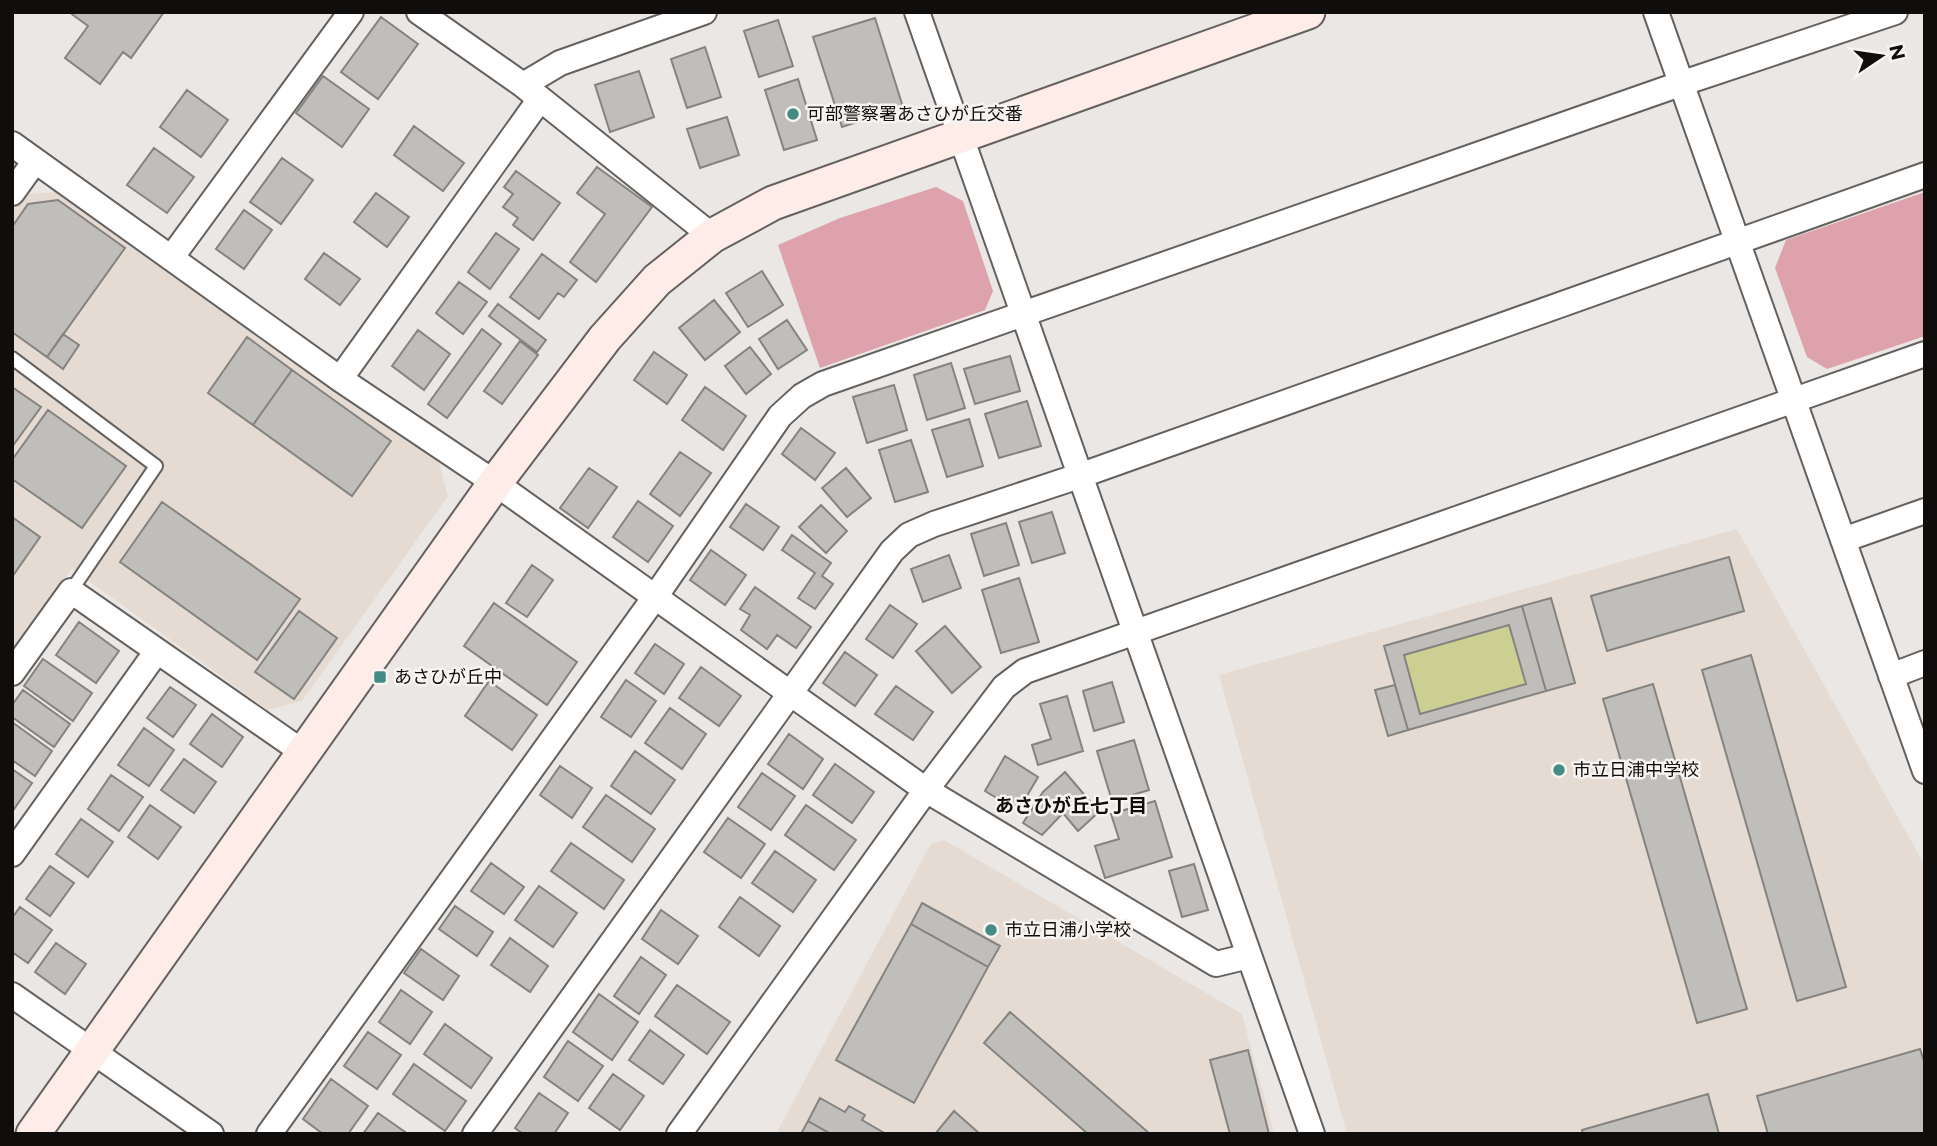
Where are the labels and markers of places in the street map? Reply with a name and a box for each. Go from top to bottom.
place label: 可部警察署あさひが丘交番 [807,103,1023,125]
marker: 可部警察署あさひが丘交番 [785,106,801,122]
place label: あさひが丘中 [394,666,502,688]
marker: あさひが丘中 [372,669,388,685]
place label: 市立日浦中学校 [1573,759,1699,781]
marker: 市立日浦中学校 [1551,762,1567,778]
place label: 市立日浦小学校 [1005,919,1131,941]
marker: 市立日浦小学校 [983,922,999,938]

